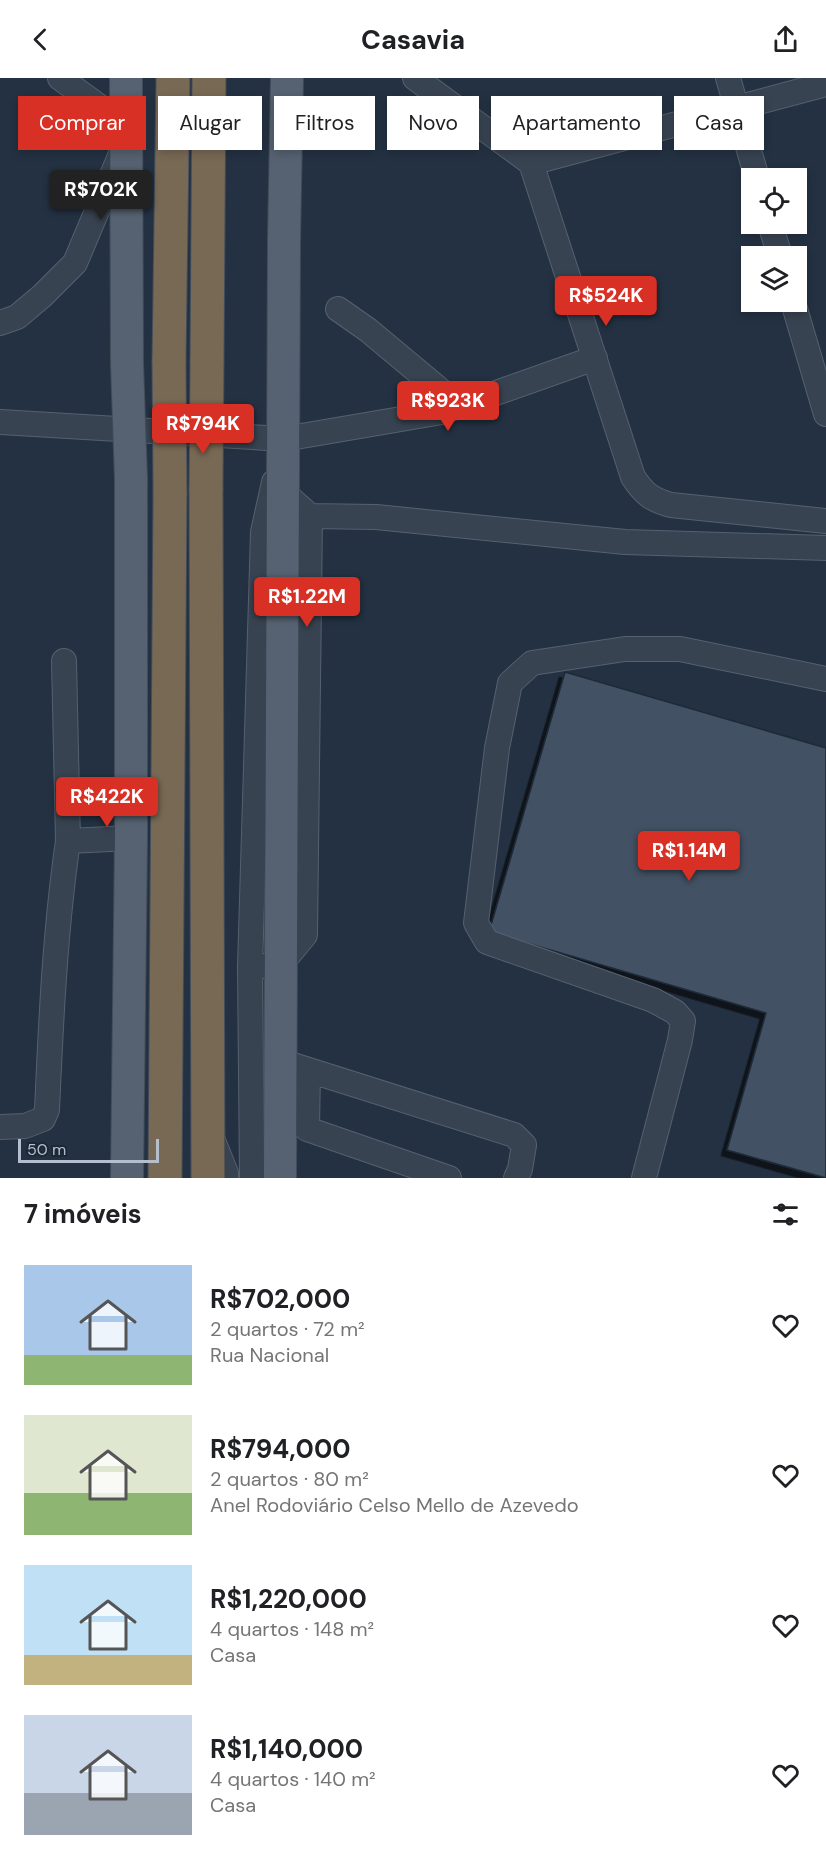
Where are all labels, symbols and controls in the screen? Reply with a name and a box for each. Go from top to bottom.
text: Casavia [361,22,465,57]
icon: back [24,23,57,56]
icon: share [769,23,802,56]
chip: Comprar [18,96,146,150]
chip: Alugar [158,96,262,150]
chip: Filtros [274,96,375,150]
chip: Novo [387,96,479,150]
chip: Apartamento [491,96,662,150]
chip: Casa [674,96,764,150]
map controls [741,168,807,312]
button: locate [741,168,807,234]
pin: R$702K [52,170,150,221]
text: R$702K [64,176,138,202]
button: layers [741,246,807,312]
pin: R$524K [557,276,655,327]
text: R$524K [569,282,643,308]
pin: R$923K [399,381,497,432]
text: R$923K [411,387,485,413]
pin: R$794K [154,404,252,455]
text: R$794K [166,410,240,436]
pin: R$1.22M [252,577,362,628]
text: R$1.22M [268,583,346,609]
pin: R$422K [58,777,156,828]
text: R$422K [70,783,144,809]
pin: R$1.14M [634,831,744,882]
text: R$1.14M [652,837,726,863]
scale bar [18,1136,159,1164]
text: 50 m [27,1139,66,1160]
text: 7 imóveis [24,1197,142,1231]
icon: filters [769,1198,802,1231]
text: R$702,000 [210,1282,350,1316]
icon: home [72,1289,144,1361]
icon: heart [769,1309,802,1342]
text: 2 quartos · 72 m² [210,1316,365,1342]
text: Rua Nacional [210,1342,329,1368]
text: R$794,000 [210,1432,351,1466]
icon: home [72,1439,144,1511]
icon: heart [769,1459,802,1492]
text: 2 quartos · 80 m² [210,1466,369,1492]
text: Anel Rodoviário Celso Mello de Azevedo [210,1492,579,1518]
text: R$1,220,000 [210,1582,367,1616]
icon: home [72,1589,144,1661]
icon: heart [769,1609,802,1642]
text: 4 quartos · 148 m² [210,1616,374,1642]
text: Casa [210,1642,256,1668]
text: R$1,140,000 [210,1732,363,1766]
icon: home [72,1739,144,1811]
icon: heart [769,1759,802,1792]
text: 4 quartos · 140 m² [210,1766,376,1792]
text: Casa [210,1792,256,1818]

